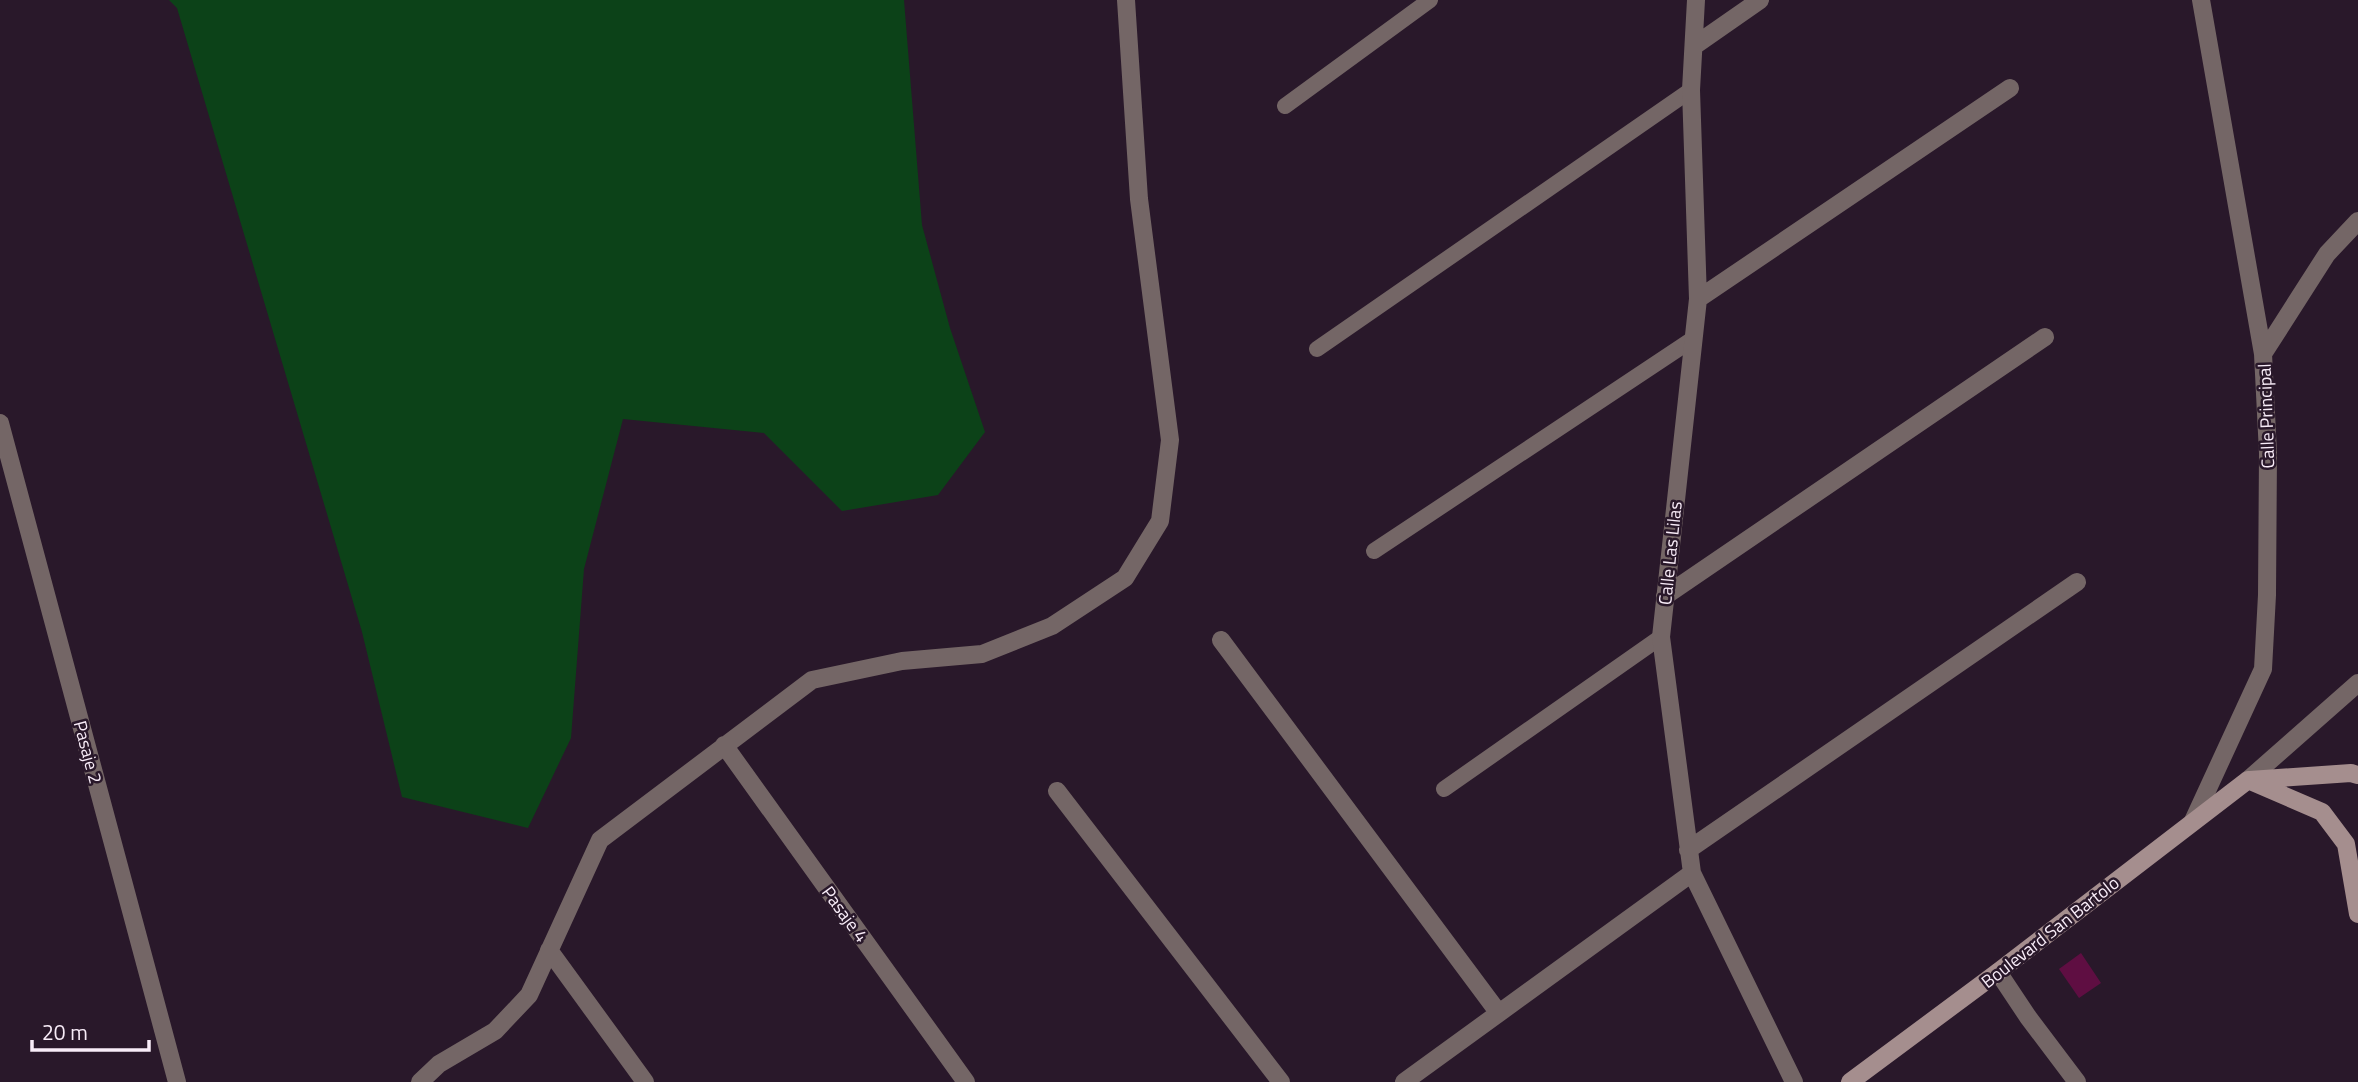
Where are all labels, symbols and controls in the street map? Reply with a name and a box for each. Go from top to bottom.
street label: Calle Principal [2251,363,2281,469]
street label: Calle Las Lilas [1651,500,1689,606]
street label: Pasaje 2 [67,718,109,786]
street label: Boulevard San Bartolo [1975,869,2125,995]
street label: Pasaje 4 [815,880,875,948]
scale bar [32,1009,149,1052]
text: 20 m [42,1016,88,1048]

